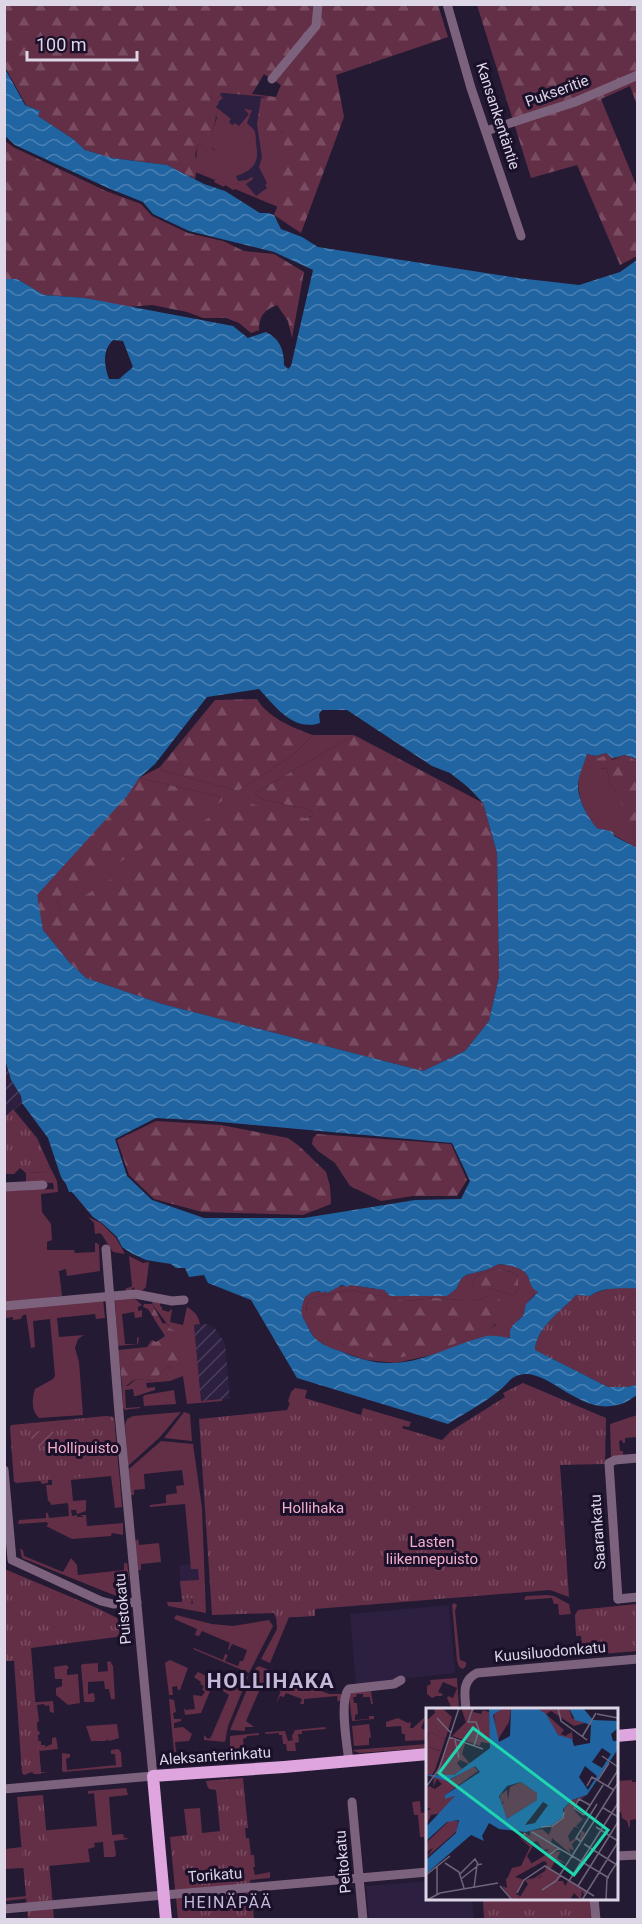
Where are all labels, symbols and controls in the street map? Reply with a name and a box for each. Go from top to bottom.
scale bar [27,24,136,62]
text: 100 m [36,34,87,55]
street label: Kansankentäntie [472,60,524,172]
street label: Pukseritie [523,71,591,111]
park label: Hollipuisto [47,1439,119,1457]
street label: Saarankatu [586,1494,610,1570]
park label: Hollihaka [282,1499,344,1517]
park label: Lasten liikennepuisto [386,1533,478,1568]
street label: Puistokatu [111,1573,135,1645]
street label: Kuusiluodonkatu [493,1638,607,1666]
district label: HOLLIHAKA [207,1669,335,1693]
inset map [426,1708,618,1900]
street label: Aleksanterinkatu [159,1743,271,1769]
street label: Peltokatu [331,1830,355,1894]
street label: Torikatu [187,1864,243,1886]
district label: HEINÄPÄÄ [184,1893,272,1912]

